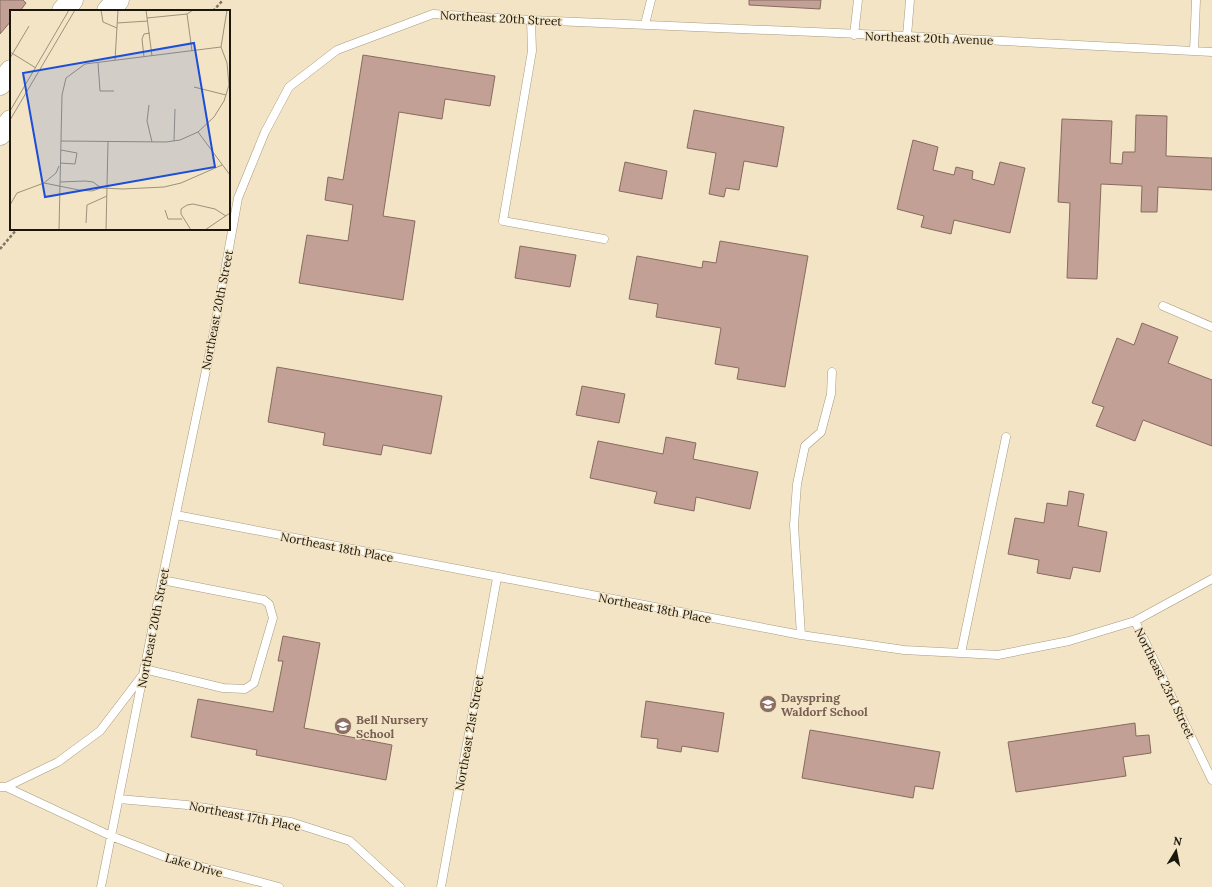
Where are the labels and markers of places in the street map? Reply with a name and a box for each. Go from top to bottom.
place label: Dayspring Waldorf School [781,690,868,719]
school or university icon: Dayspring Waldorf School [758,694,778,714]
place label: Bell Nursery School [356,712,428,741]
school or university icon: Bell Nursery School [333,716,353,736]

